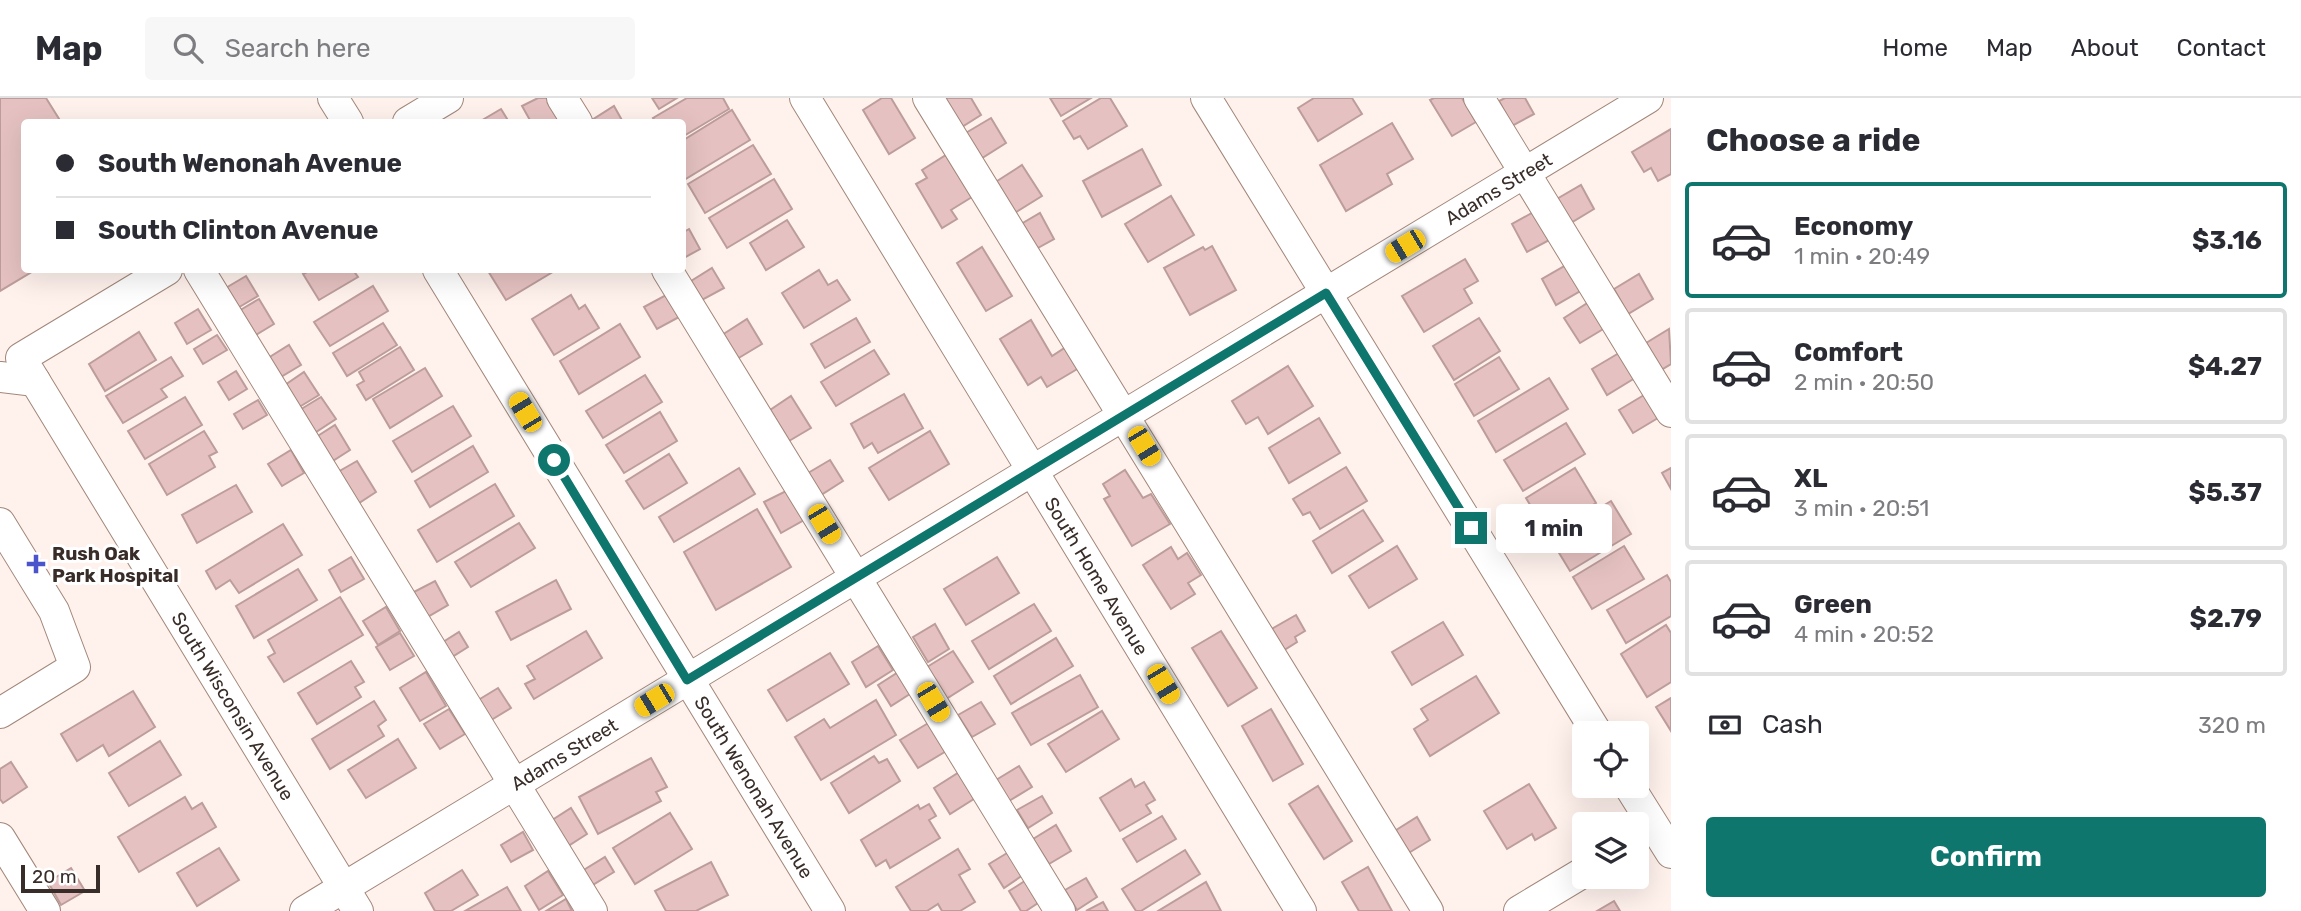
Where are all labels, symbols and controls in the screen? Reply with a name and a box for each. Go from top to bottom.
search box [145,17,635,80]
text: Map [35,29,103,68]
icon: search [169,29,207,67]
text: Search here [225,33,370,64]
text: Home [1882,34,1948,62]
text: Map [1986,34,2033,62]
text: About [2071,34,2139,62]
text: Contact [2177,34,2266,62]
text: Choose a ride [1706,121,1920,159]
text: South Wenonah Avenue [98,148,402,179]
street label: Adams Street [1441,148,1557,230]
icon: car [1710,209,1773,272]
text: Economy [1794,211,1913,242]
text: South Clinton Avenue [98,215,379,246]
text: $3.16 [2192,225,2262,256]
car [1382,226,1429,266]
text: 1 min · 20:49 [1794,242,1930,270]
icon: car [1710,335,1773,398]
text: Comfort [1794,337,1903,368]
text: $4.27 [2188,351,2262,382]
text: 2 min · 20:50 [1794,368,1934,396]
car [506,389,545,435]
car [1125,423,1164,469]
route start [538,444,570,476]
icon: car [1710,461,1773,524]
text: XL [1794,463,1827,494]
text: $5.37 [2189,477,2262,508]
street label: South Home Avenue [1039,493,1153,659]
text: 3 min · 20:51 [1794,494,1929,522]
car [805,501,844,547]
callout: 1 min [1496,504,1611,552]
route end [1455,512,1487,544]
text: 1 min [1525,514,1583,542]
place label: Rush Oak Park Hospital [52,542,179,587]
marker: Rush Oak Park Hospital [26,554,46,574]
icon: car [1710,587,1773,650]
text: Green [1794,589,1872,620]
text: $2.79 [2190,603,2262,634]
street label: South Wisconsin Avenue [166,608,299,805]
text: 4 min · 20:52 [1794,620,1934,648]
car [1144,661,1183,707]
car [914,679,953,725]
car [631,680,678,720]
street label: South Wenonah Avenue [689,692,818,883]
icon: cash [1706,706,1744,744]
text: Cash [1762,709,1823,740]
text: 320 m [2198,711,2266,739]
street label: Adams Street [507,713,623,796]
map controls [1572,721,1649,889]
button: locate [1572,721,1649,798]
button: layers [1572,812,1649,889]
button: Confirm [1706,817,2266,897]
scale bar [21,862,100,894]
text: 20 m [32,865,77,888]

